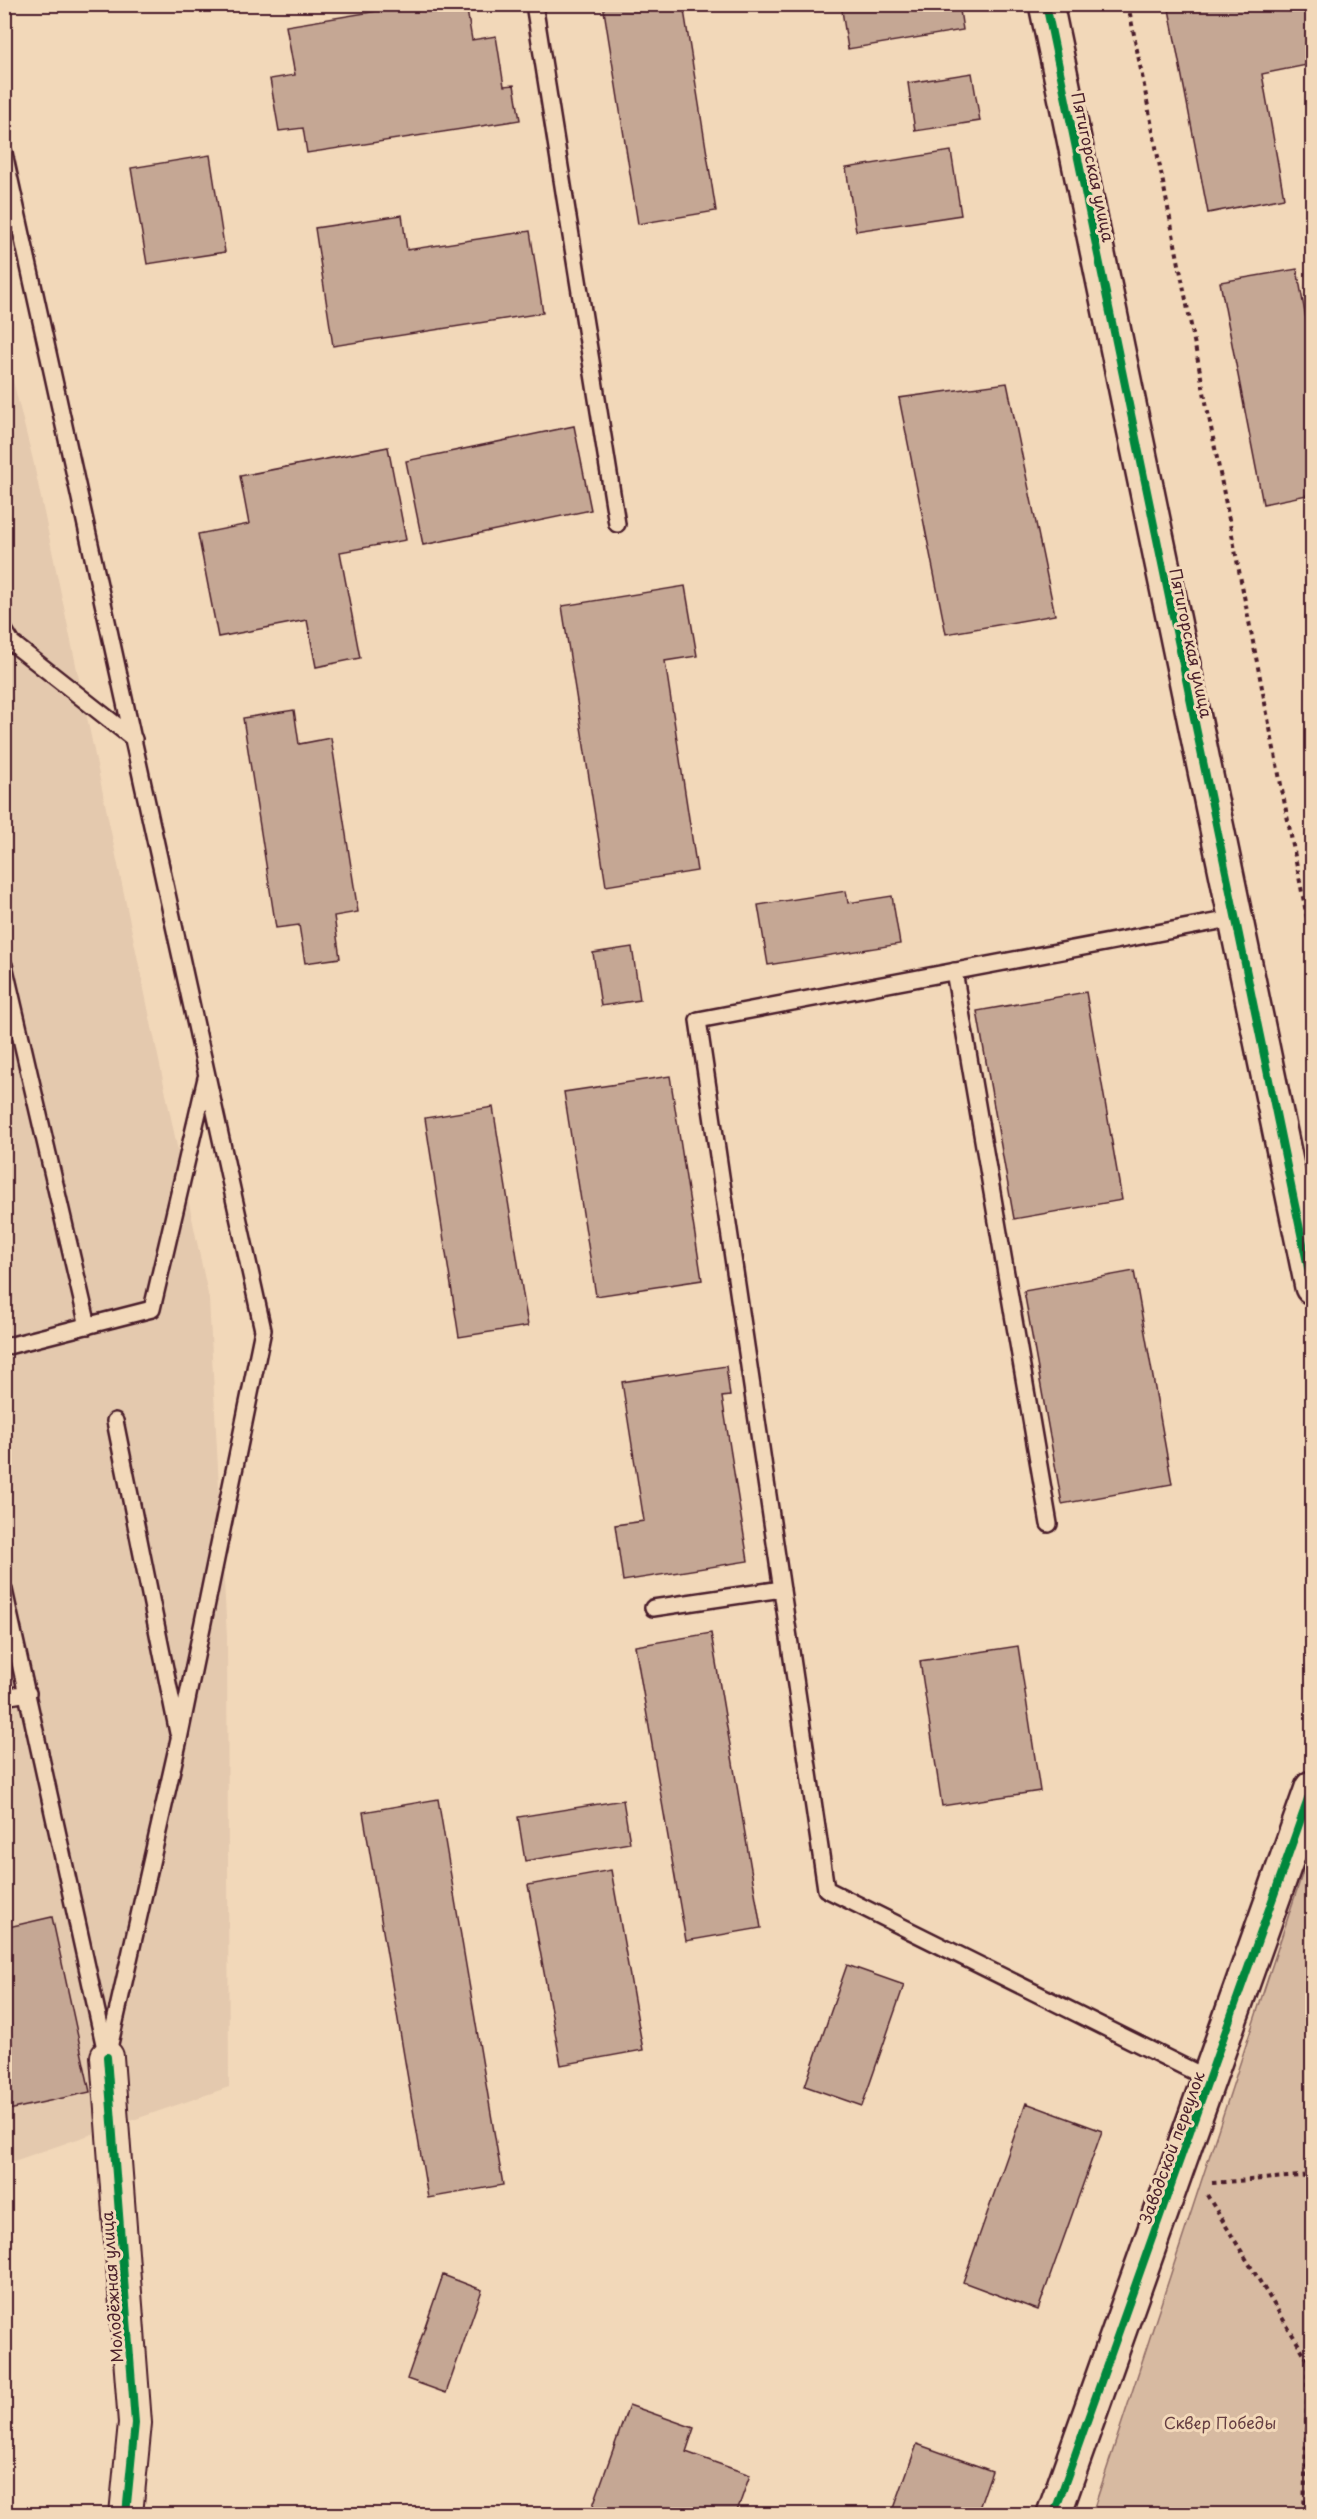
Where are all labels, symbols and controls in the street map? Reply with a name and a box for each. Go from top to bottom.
street label: Пятигорская улица [1066,90,1122,244]
street label: Пятигорская улица [1164,566,1220,720]
street label: Заводской переулок [1132,2067,1210,2226]
street label: Молодёжная улица [94,2211,128,2363]
park label: Сквер Победы [1164,2410,1276,2434]

